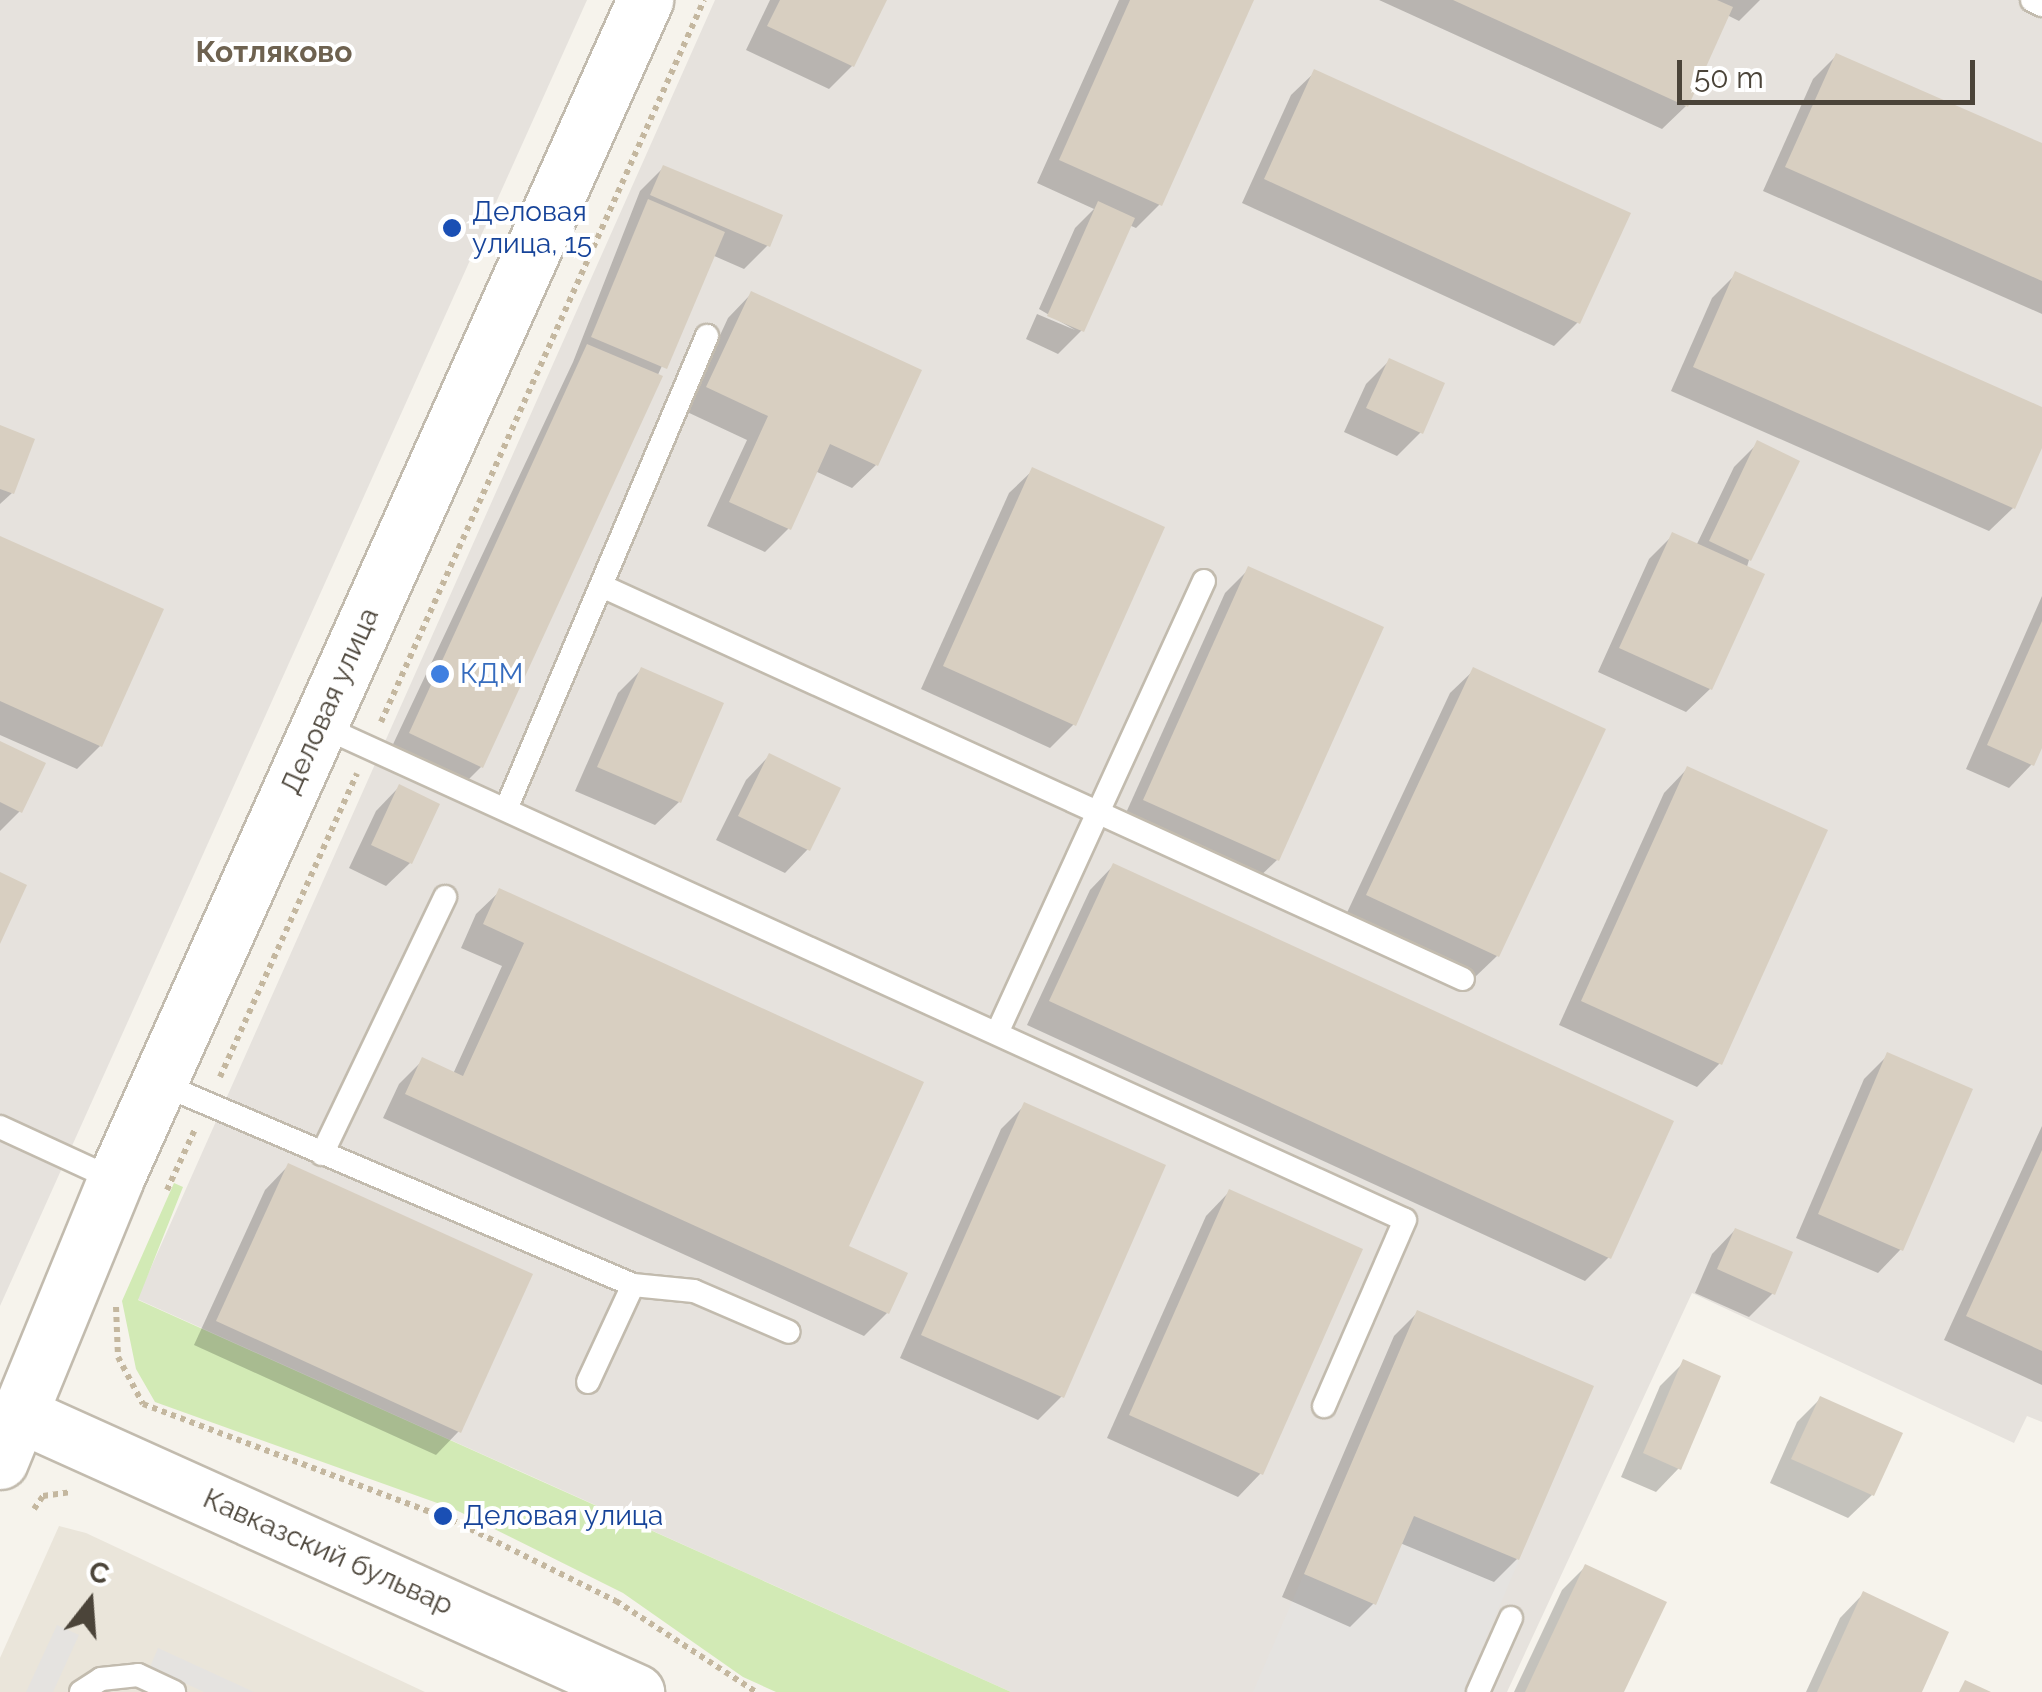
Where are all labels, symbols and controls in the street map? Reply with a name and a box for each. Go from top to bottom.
district label: Котляково [195,34,353,70]
scale bar [1682,40,1980,102]
text: 50 m [1694,60,1764,95]
place label: Деловая улица, 15 [472,195,592,261]
marker: Деловая улица, 15 [441,217,463,239]
street label: Деловая улица [274,602,386,800]
place label: КДМ [460,657,523,691]
marker: КДМ [429,663,451,685]
street label: Кавказский бульвар [198,1482,458,1622]
place label: Деловая улица [463,1499,664,1533]
marker: Деловая улица [432,1505,454,1527]
north arrow [40,1552,140,1652]
text: С [85,1554,113,1591]

